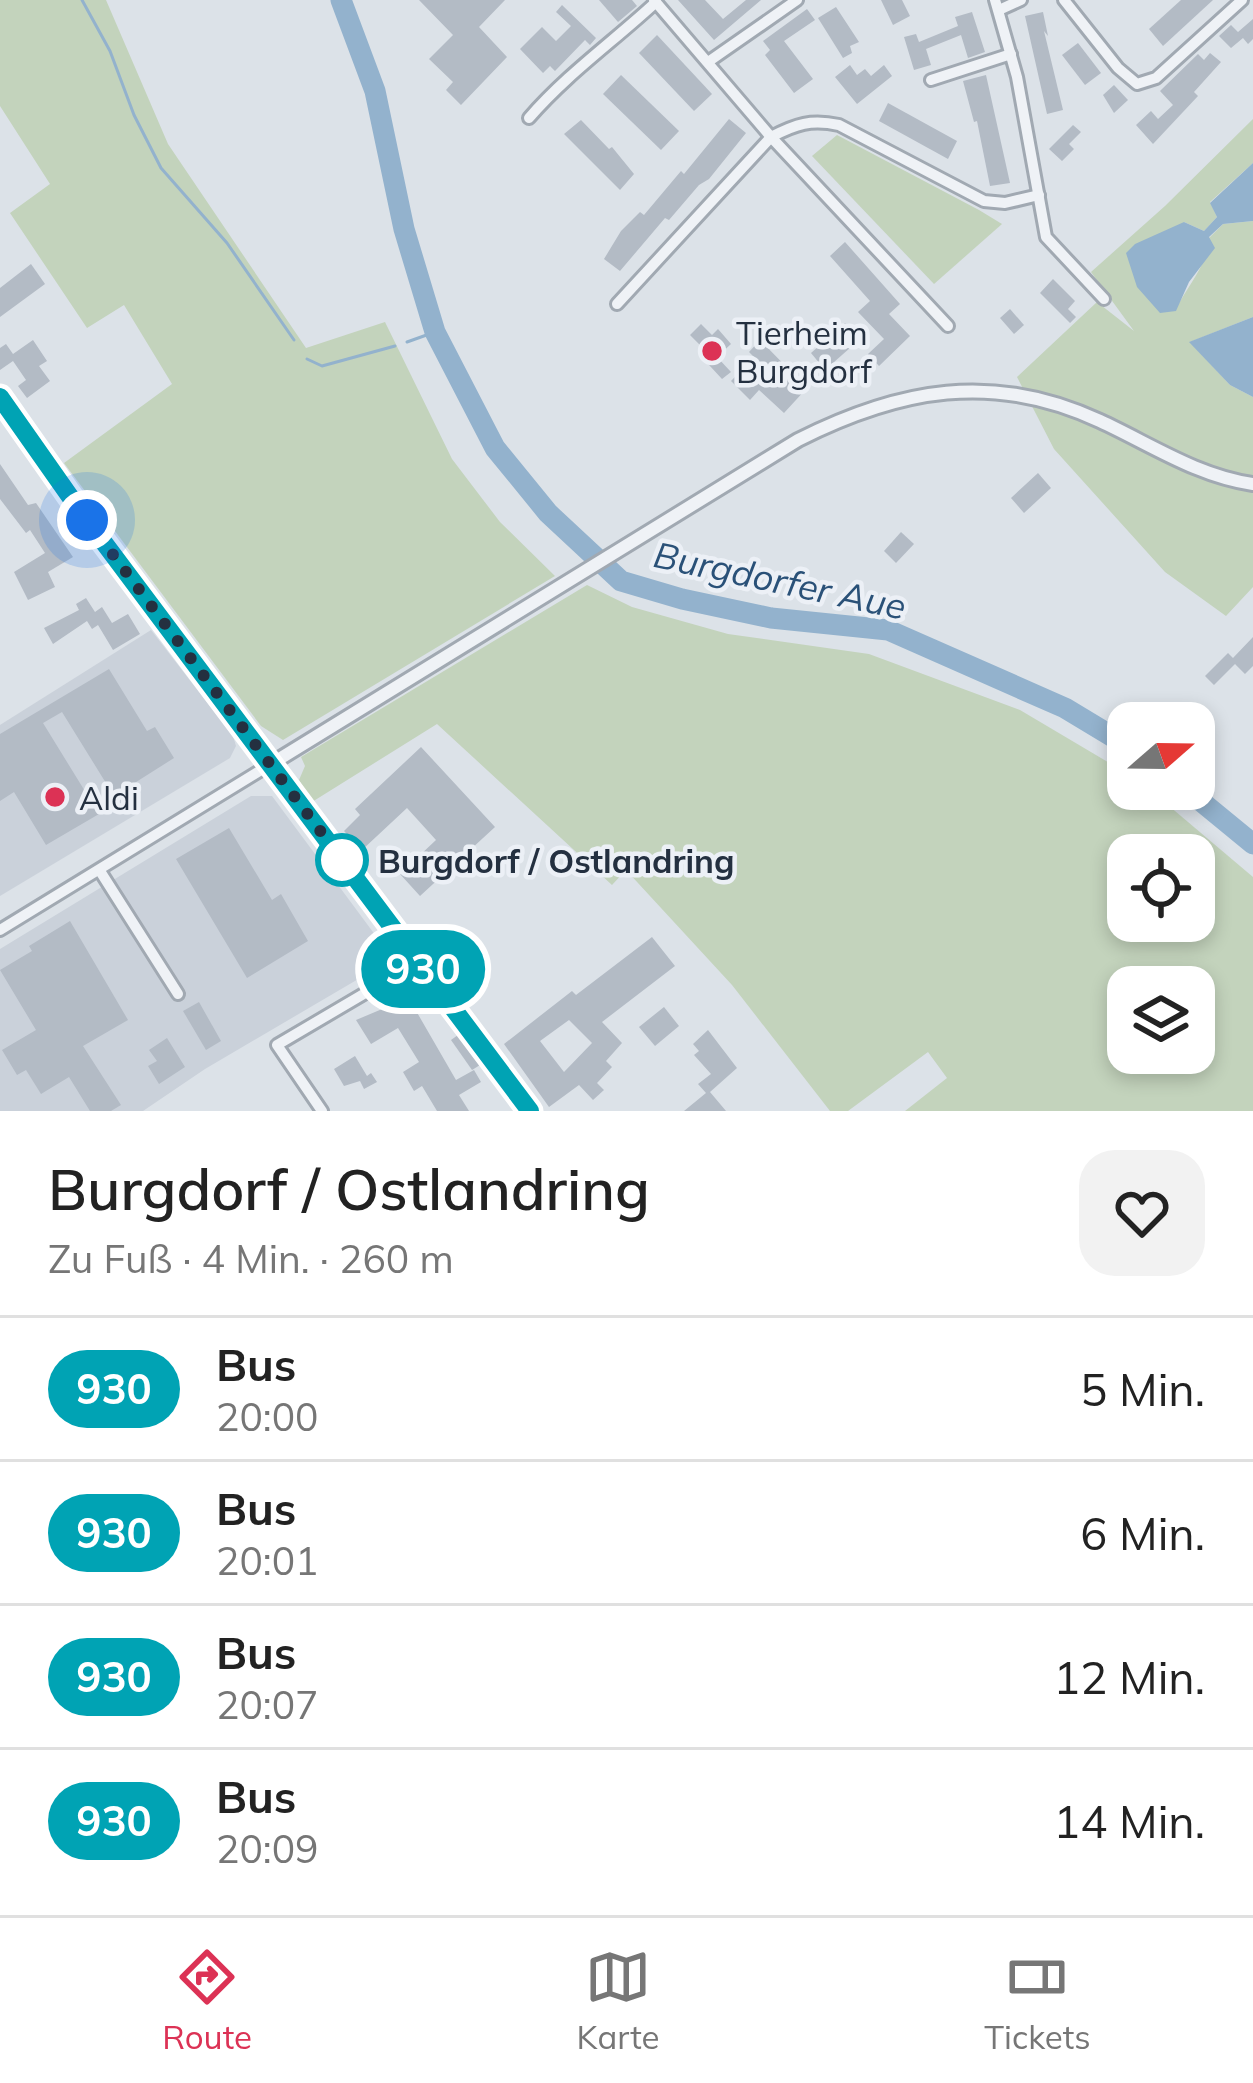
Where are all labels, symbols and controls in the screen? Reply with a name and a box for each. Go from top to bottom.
place label: Tierheim Burgdorf [736,312,873,391]
marker: Tierheim Burgdorf [699,338,725,364]
your location [57,490,117,550]
water label: Burgdorfer Aue [650,531,910,629]
north arrow [1107,702,1215,810]
map controls [1107,702,1215,1074]
place label: Aldi [79,777,139,818]
marker: Aldi [42,784,68,810]
button: locate [1107,834,1215,942]
marker: Burgdorf / Ostlandring [317,835,367,885]
place label: Burgdorf / Ostlandring [378,840,735,881]
line badge: 930 [354,930,492,1008]
text: 930 [385,942,461,995]
button: layers [1107,966,1215,1074]
button: heart [1079,1150,1205,1276]
text: Burgdorf / Ostlandring [48,1153,650,1224]
text: Zu Fuß · 4 Min. · 260 m [48,1234,454,1283]
text: Bus [216,1336,296,1392]
text: 5 Min. [1080,1361,1205,1417]
text: 930 [76,1362,152,1415]
text: 20:00 [216,1392,319,1441]
text: Bus [216,1480,296,1536]
text: 6 Min. [1080,1505,1205,1561]
text: 930 [76,1506,152,1559]
text: 20:01 [216,1536,319,1585]
text: Bus [216,1624,296,1680]
text: 12 Min. [1053,1649,1205,1705]
text: 930 [76,1650,152,1703]
text: 20:07 [216,1680,319,1729]
text: Bus [216,1768,296,1824]
text: 14 Min. [1053,1793,1205,1849]
text: 930 [76,1794,152,1847]
text: 20:09 [216,1824,319,1873]
tab: Route [162,1944,252,2057]
tab: Karte [577,1944,660,2057]
tab: Tickets [984,1944,1091,2057]

